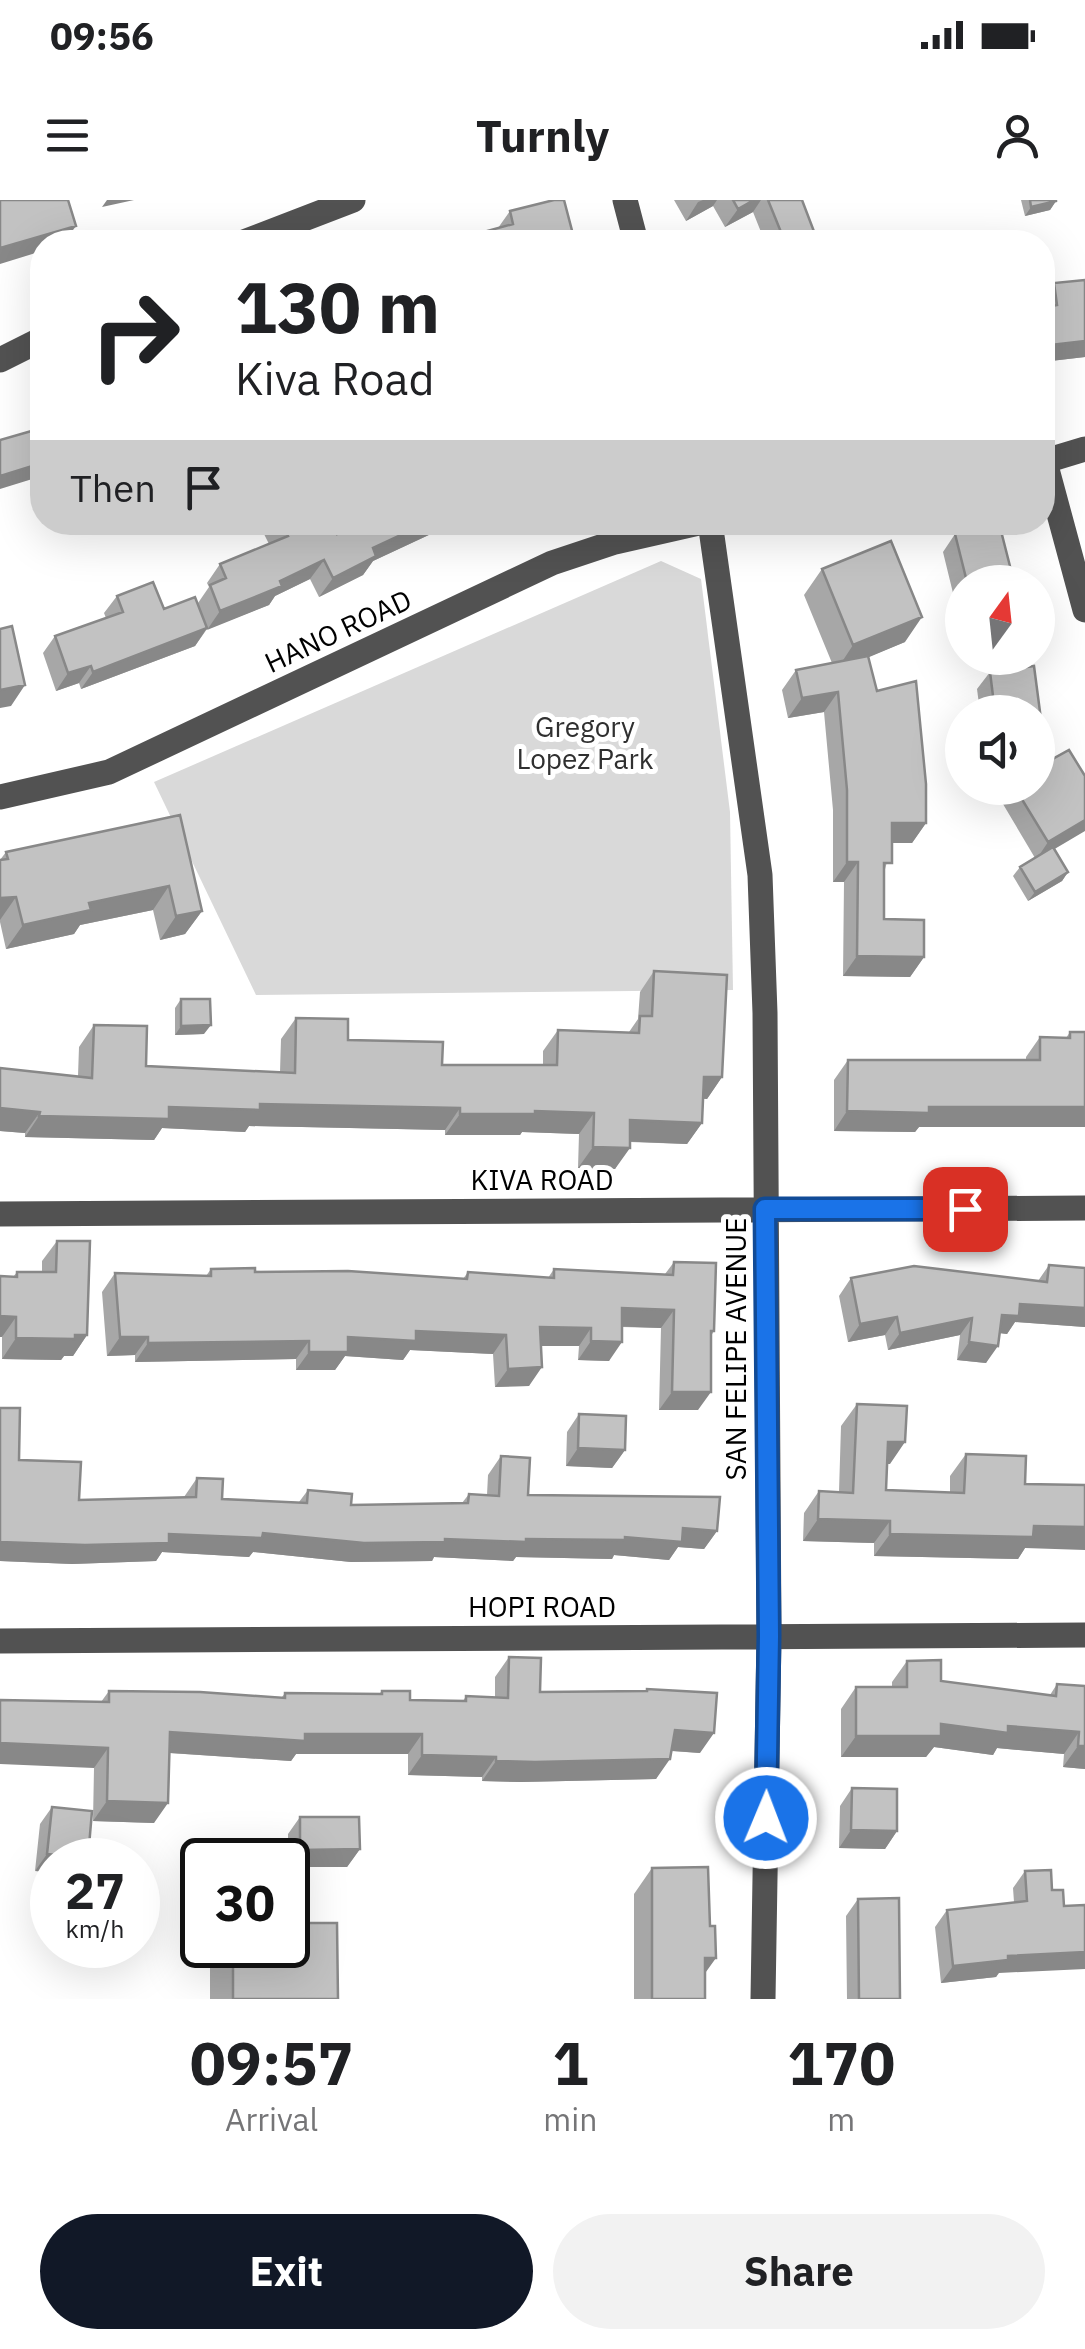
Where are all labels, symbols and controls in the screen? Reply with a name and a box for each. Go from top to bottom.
text: 09:56 [50,11,154,60]
text: Turnly [476,106,609,164]
icon: menu [40,108,95,163]
icon: person [990,108,1045,163]
text: 130 m [235,261,440,352]
icon: right [70,270,200,400]
text: Kiva Road [235,349,435,407]
icon: arrive [176,460,231,515]
text: Then [70,463,156,512]
north arrow [945,565,1055,675]
map controls [945,565,1055,805]
street label: HANO ROAD [258,580,417,681]
button: sound [945,695,1055,805]
park label: Gregory Lopez Park [516,708,654,777]
street label: KIVA ROAD [470,1161,614,1198]
pin [923,1167,1008,1252]
icon: arrive [938,1182,993,1237]
street label: SAN FELIPE AVENUE [717,1217,754,1481]
street label: HOPI ROAD [468,1588,616,1625]
position arrow [714,1766,818,1870]
speed limit sign: 30 [180,1838,310,1968]
text: 27 [65,1858,125,1923]
text: km/h [66,1912,124,1945]
text: 09:57 [190,2023,354,2102]
text: 1 [552,2023,588,2102]
text: 170 [787,2023,895,2102]
text: Arrival [225,2098,318,2140]
text: min [543,2098,597,2140]
text: m [827,2098,855,2140]
button: Exit [40,2214,533,2329]
button: Share [553,2214,1045,2329]

